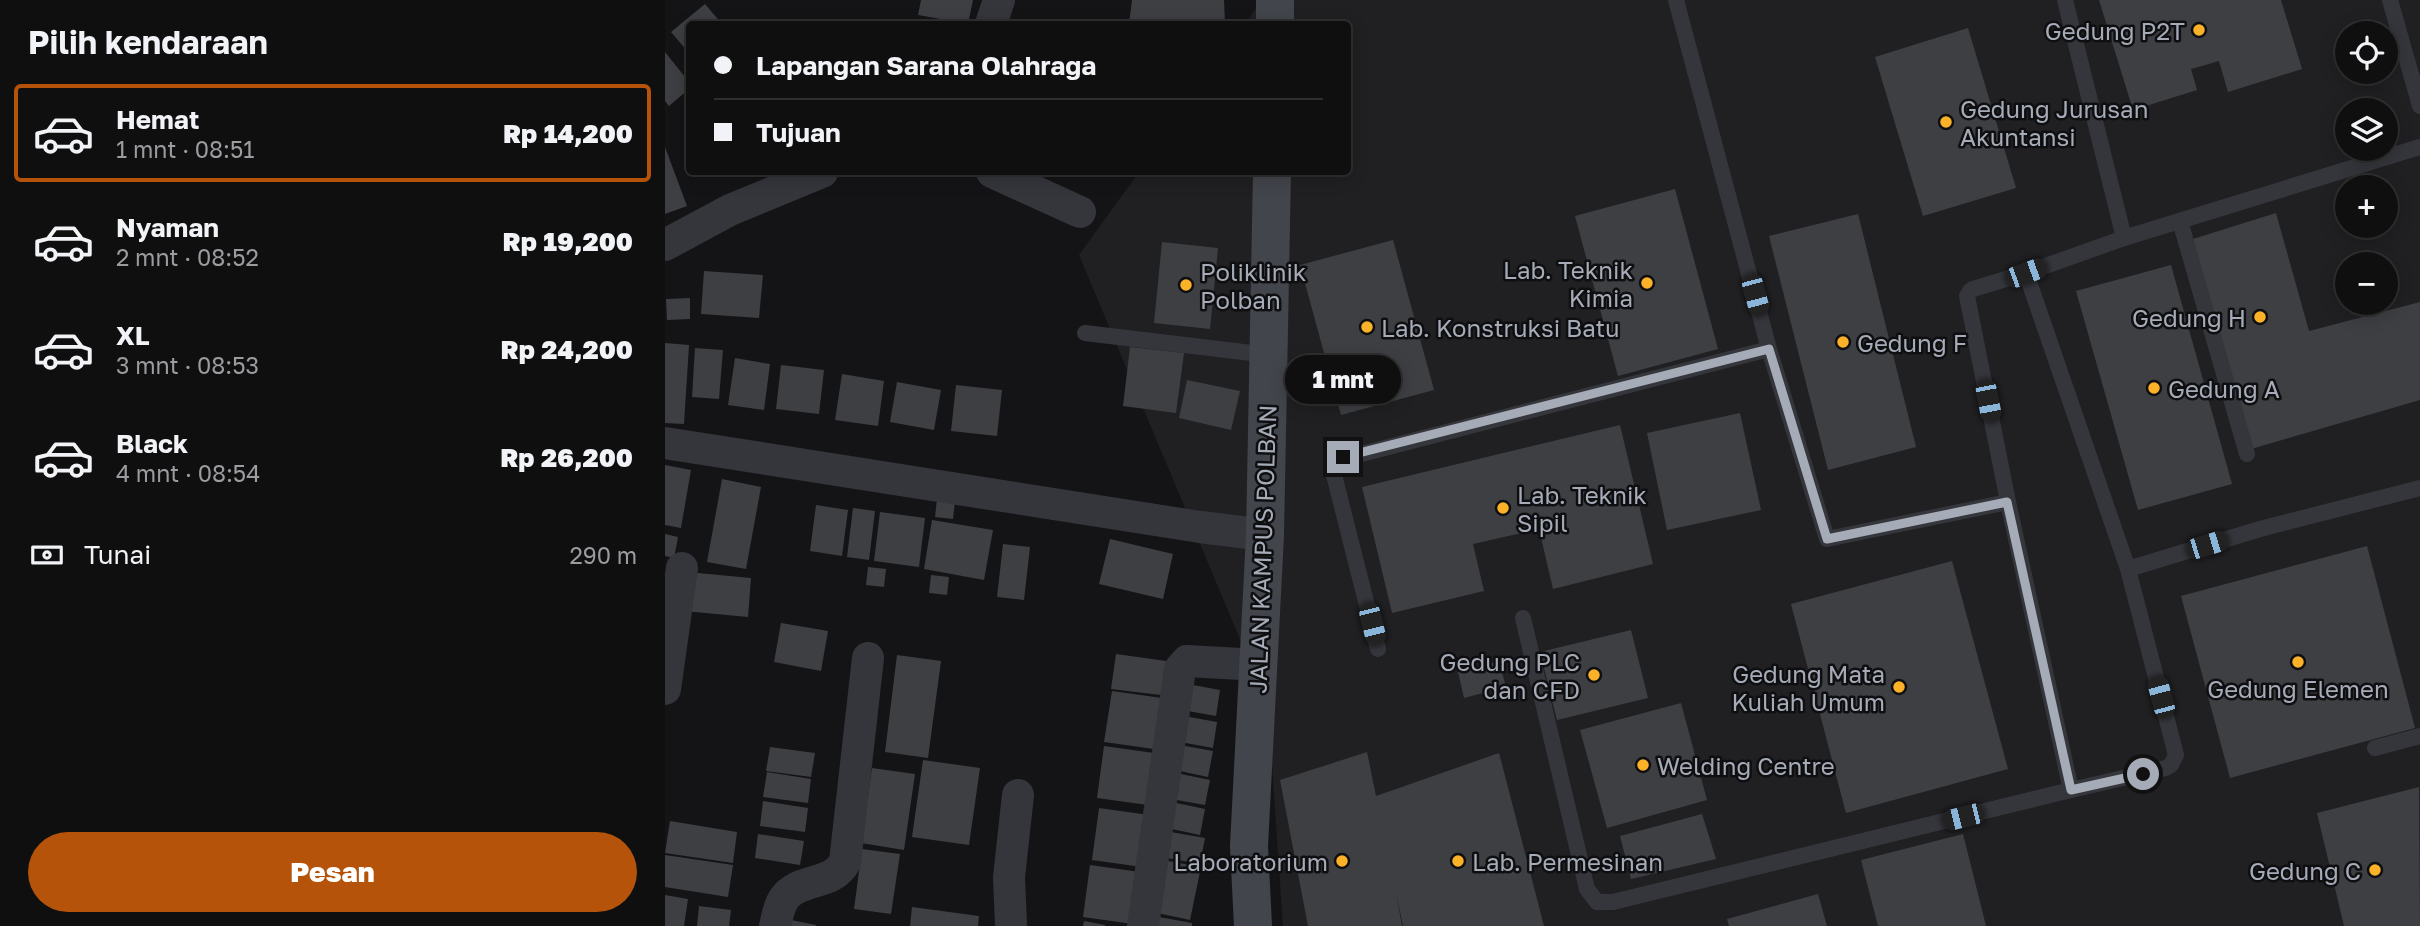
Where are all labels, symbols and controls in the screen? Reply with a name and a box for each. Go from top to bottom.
place label: Gedung P2T [2045,16,2185,45]
map controls [2335,21,2398,315]
button: locate [2335,21,2398,84]
marker: Gedung P2T [2191,22,2207,38]
text: Pilih kendaraan [28,23,268,61]
text: Lapangan Sarana Olahraga [756,50,1096,81]
place label: Gedung Jurusan Akuntansi [1960,94,2148,151]
button: layers [2335,98,2398,161]
icon: car [32,102,95,165]
text: Hemat [116,104,199,135]
marker: Gedung Jurusan Akuntansi [1938,114,1954,130]
text: Tujuan [756,117,841,148]
text: Rp 14,200 [503,118,633,149]
text: 1 mnt · 08:51 [116,135,254,163]
button: + [2335,175,2398,238]
icon: car [32,210,95,273]
text: Nyaman [116,212,219,243]
text: Rp 19,200 [503,226,633,257]
text: 2 mnt · 08:52 [116,243,259,271]
button: − [2335,252,2398,315]
place label: Lab. Teknik Kimia [1503,255,1633,312]
car [2003,256,2050,290]
place label: Poliklinik Polban [1200,257,1306,314]
car [1740,272,1771,318]
marker: Lab. Teknik Kimia [1639,275,1655,291]
marker: Poliklinik Polban [1178,277,1194,293]
place label: Gedung H [2132,303,2246,332]
marker: Gedung H [2252,309,2268,325]
place label: Lab. Konstruksi Batu [1381,313,1620,342]
icon: car [32,318,95,381]
marker: Lab. Konstruksi Batu [1359,319,1375,335]
text: XL [116,320,150,351]
place label: Gedung F [1857,328,1967,357]
text: Rp 24,200 [501,334,633,365]
marker: Gedung F [1835,334,1851,350]
text: 3 mnt · 08:53 [116,351,259,379]
callout: 1 mnt [1285,356,1401,405]
text: 1 mnt [1312,365,1374,393]
place label: Gedung A [2168,374,2280,403]
car [1974,378,2003,424]
marker: Gedung A [2146,380,2162,396]
street label: JALAN KAMPUS POLBAN [1242,404,1282,694]
icon: car [32,426,95,489]
text: Black [116,428,188,459]
route end [1327,441,1359,473]
text: Rp 26,200 [500,442,633,473]
text: 4 mnt · 08:54 [116,459,260,487]
place label: Lab. Teknik Sipil [1517,480,1647,537]
marker: Lab. Teknik Sipil [1495,500,1511,516]
car [2184,529,2231,561]
icon: cash [28,536,66,574]
text: Tunai [84,539,151,570]
text: 290 m [569,541,637,569]
car [1357,601,1388,647]
place label: Gedung PLC dan CFD [1440,647,1580,704]
marker: Gedung Elemen [2290,654,2306,670]
place label: Gedung Mata Kuliah Umum [1731,659,1885,716]
marker: Gedung PLC dan CFD [1586,667,1602,683]
car [2146,674,2177,720]
place label: Gedung Elemen [2207,674,2389,703]
marker: Gedung Mata Kuliah Umum [1891,679,1907,695]
place label: Welding Centre [1657,751,1835,780]
marker: Welding Centre [1635,757,1651,773]
route start [2127,758,2159,790]
car [1941,802,1986,832]
button: Pesan [28,832,637,912]
place label: Laboratorium [1173,847,1328,876]
place label: Lab. Permesinan [1472,847,1663,876]
marker: Laboratorium [1334,853,1350,869]
marker: Lab. Permesinan [1450,853,1466,869]
place label: Gedung C [2249,856,2361,885]
marker: Gedung C [2367,862,2383,878]

